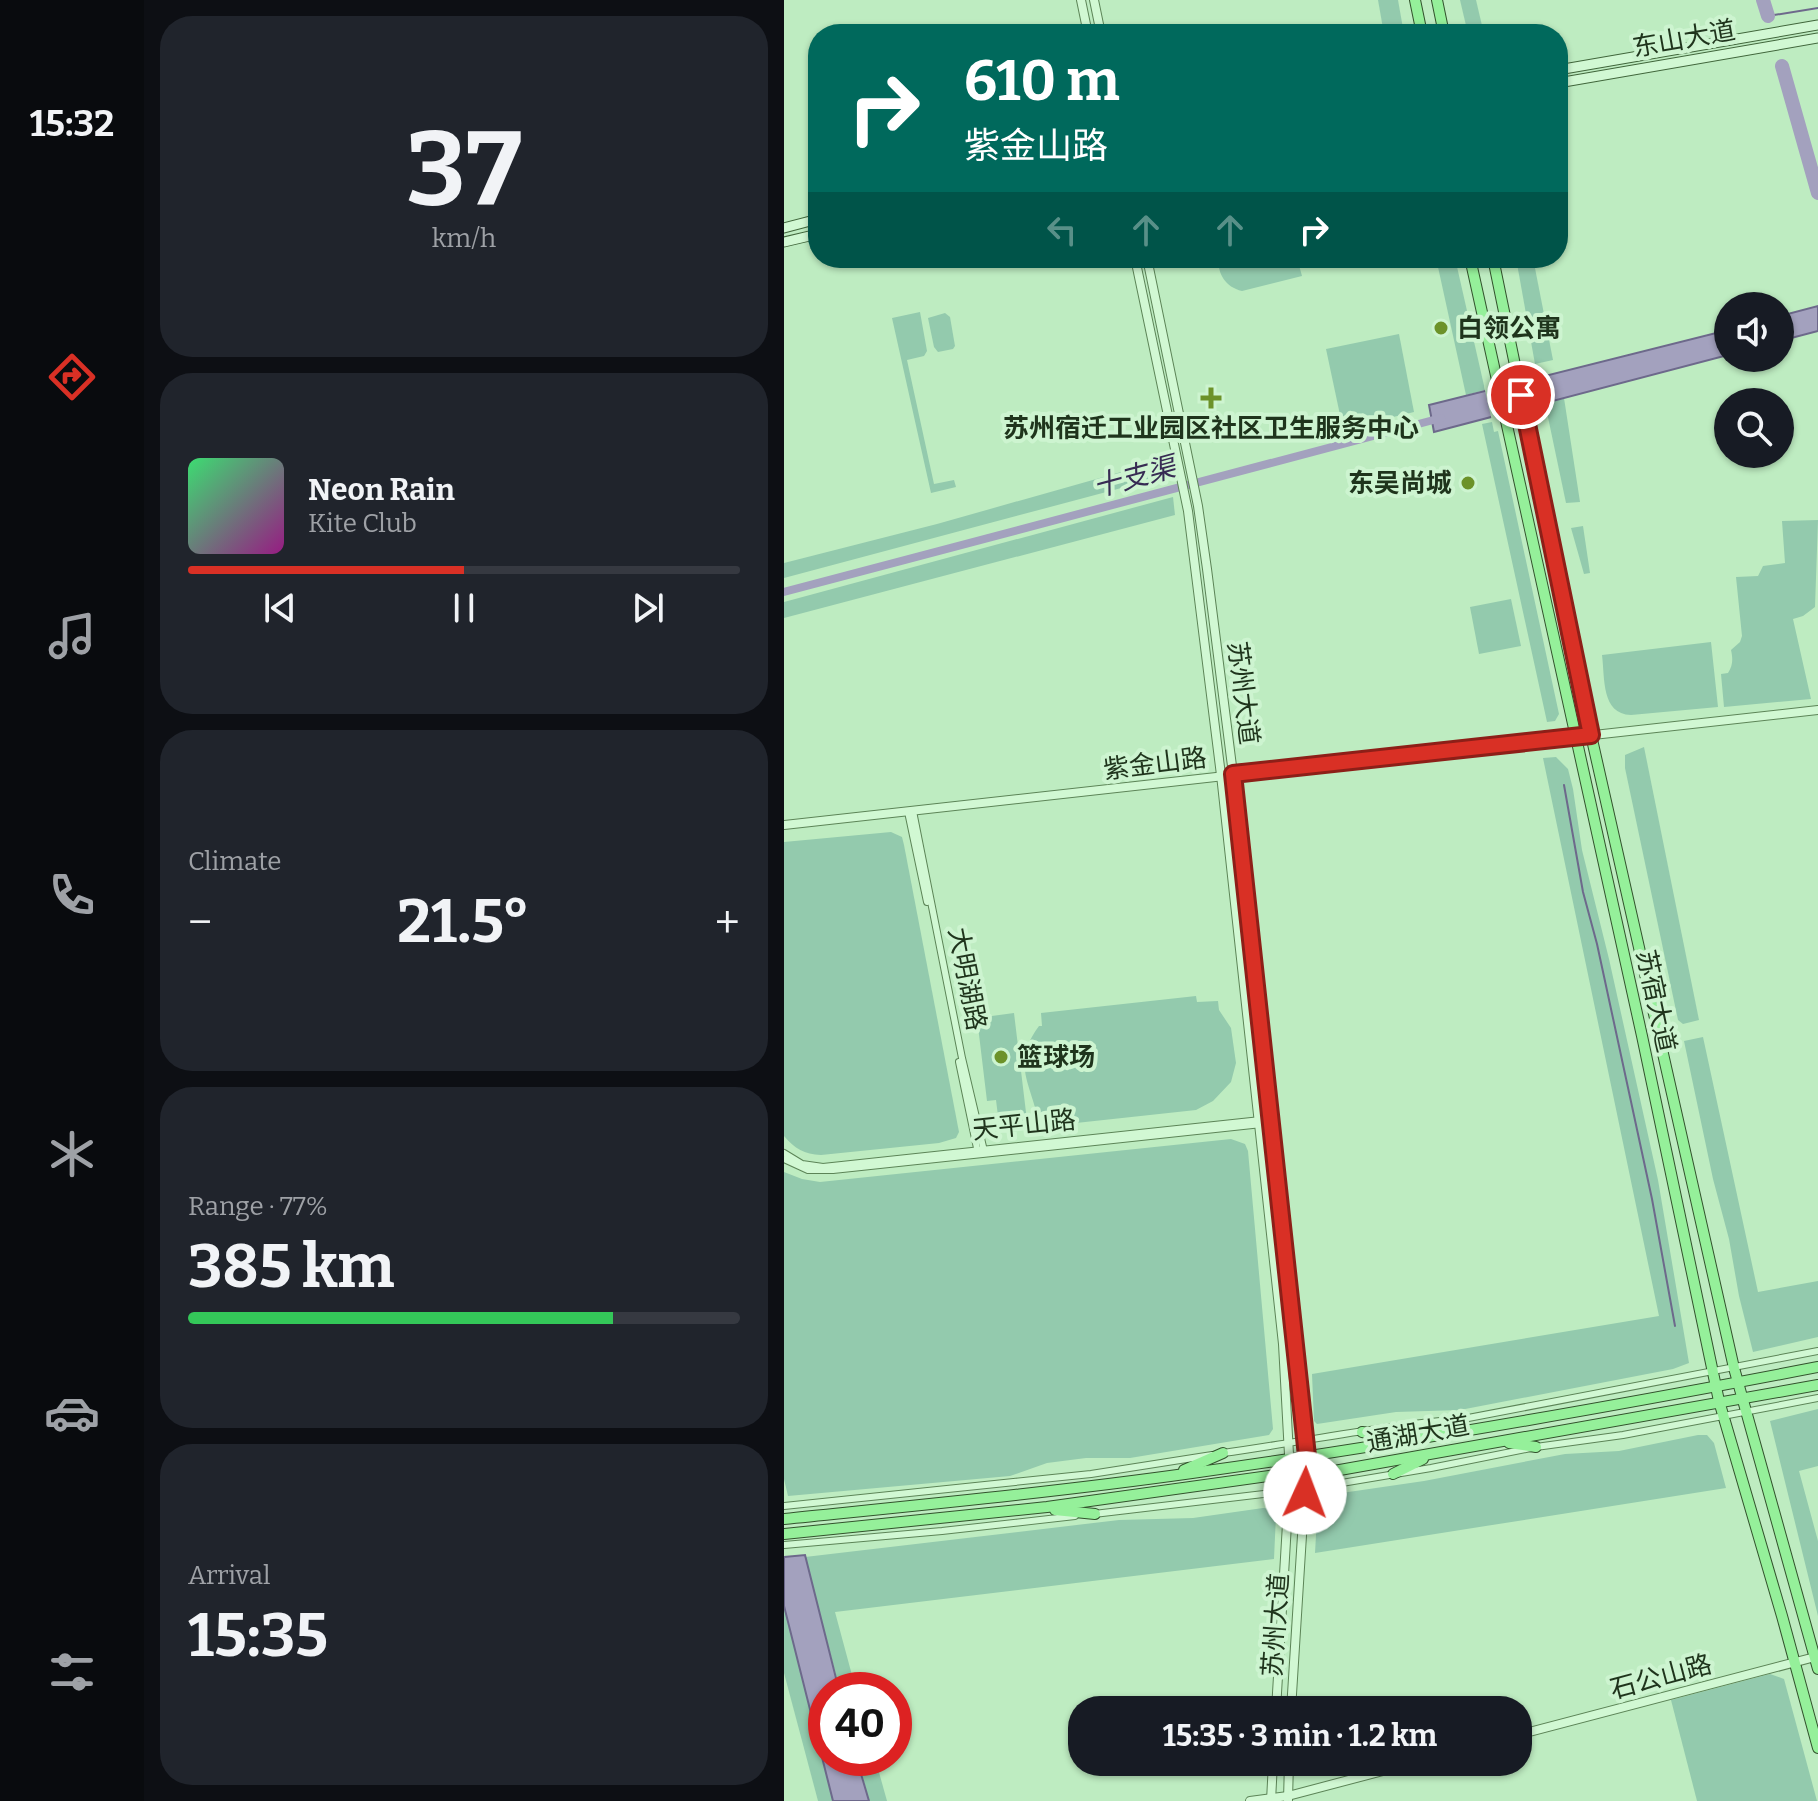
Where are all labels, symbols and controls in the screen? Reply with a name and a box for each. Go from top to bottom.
street label: 东山大道 [1630,15,1738,63]
text: 610 m [964,48,1120,115]
icon: right [832,56,936,160]
text: 15:32 [30,102,114,146]
text: 37 [406,108,522,233]
text: 紫金山路 [964,124,1108,168]
icon: left [1040,208,1084,252]
icon: ahead [1124,208,1168,252]
icon: ahead [1208,208,1252,252]
icon: right [1292,208,1336,252]
text: km/h [432,223,496,254]
map controls [1714,292,1794,468]
button: sound [1714,292,1794,372]
place label: 白领公寓 [1457,313,1561,344]
marker: 白领公寓 [1432,319,1450,337]
icon: directions [44,349,100,405]
pin [1487,361,1555,429]
icon: arrive [1499,373,1543,417]
marker: 苏州宿迁工业园区社区卫生服务中心 [1200,387,1222,409]
button: search [1714,388,1794,468]
place label: 苏州宿迁工业园区社区卫生服务中心 [1003,413,1419,444]
water label: 十支渠 [1089,449,1183,504]
place label: 东吴尚城 [1348,468,1452,499]
text: Neon Rain [308,472,455,508]
marker: 东吴尚城 [1459,474,1477,492]
text: Kite Club [308,508,417,539]
icon: previous [258,586,302,630]
icon: pause [442,586,486,630]
icon: next [626,586,670,630]
icon: music [44,608,100,664]
street label: 苏州大道 [1221,639,1265,747]
street label: 紫金山路 [1101,742,1209,786]
text: Climate [188,846,282,877]
icon: phone [44,867,100,923]
text: 21.5° [397,886,530,958]
text: − [188,896,212,949]
text: + [715,896,740,949]
street label: 大明湖路 [942,925,992,1033]
street label: 苏宿大道 [1630,947,1682,1055]
place label: 篮球场 [1017,1042,1095,1073]
marker: 篮球场 [992,1048,1010,1066]
street label: 天平山路 [971,1104,1077,1146]
icon: climate [44,1126,100,1182]
text: Range · 77% [188,1191,328,1222]
text: 385 km [188,1231,394,1303]
icon: car [44,1385,100,1441]
street label: 通湖大道 [1364,1410,1472,1458]
position arrow [1263,1451,1347,1535]
text: Arrival [188,1560,270,1591]
street label: 苏州大道 [1257,1572,1295,1678]
text: 15:35 [188,1600,328,1672]
icon: filters [44,1644,100,1700]
street label: 石公山路 [1607,1649,1715,1705]
speed limit sign: 40 [808,1672,912,1776]
text: 15:35 · 3 min · 1.2 km [1163,1718,1437,1754]

